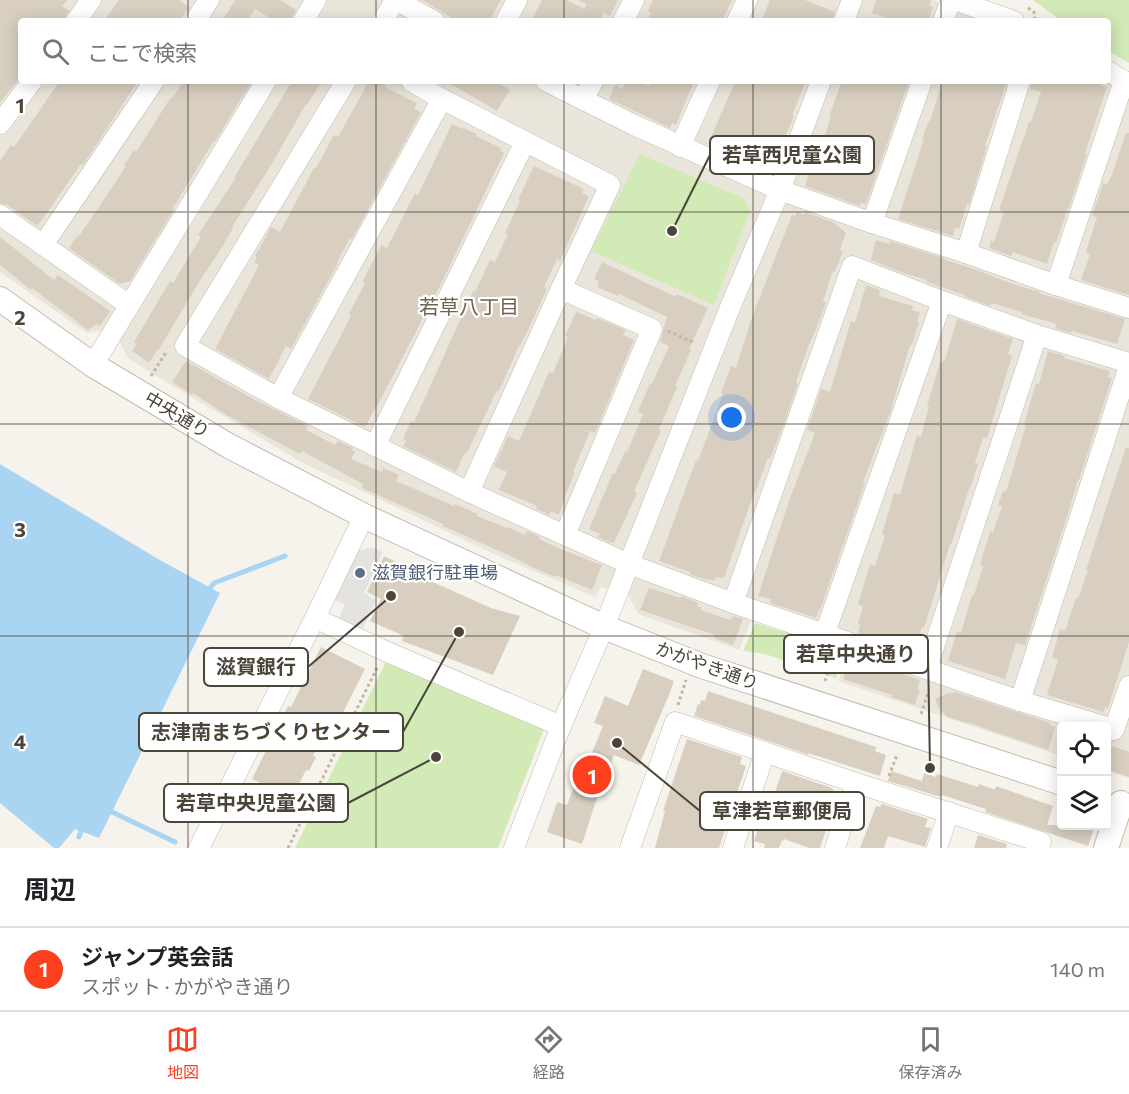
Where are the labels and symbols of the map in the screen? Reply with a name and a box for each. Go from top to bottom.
text: 1 [15,93,25,117]
callout: 若草西児童公園 [710,136,874,174]
text: 若草西児童公園 [722,142,862,166]
district label: 若草八丁目 [419,294,519,318]
text: 2 [14,305,26,329]
street label: 中央通り [141,386,214,442]
your location [717,403,746,432]
text: 3 [14,517,26,541]
place label: 滋賀銀行駐車場 [372,561,498,583]
marker: 滋賀銀行駐車場 [353,566,367,580]
callout: 若草中央通り [784,635,928,673]
street label: かがやき通り [653,636,762,694]
text: 若草中央通り [796,641,916,665]
callout: 滋賀銀行 [204,648,308,686]
text: 滋賀銀行 [216,654,296,678]
callout: 志津南まちづくりセンター [139,713,403,751]
text: 志津南まちづくりセンター [151,719,391,743]
text: 4 [14,729,26,753]
pin: 1 [572,752,612,798]
callout: 若草中央児童公園 [164,784,348,822]
text: 若草中央児童公園 [176,790,336,814]
callout: 草津若草郵便局 [700,792,864,830]
text: 草津若草郵便局 [712,798,852,822]

